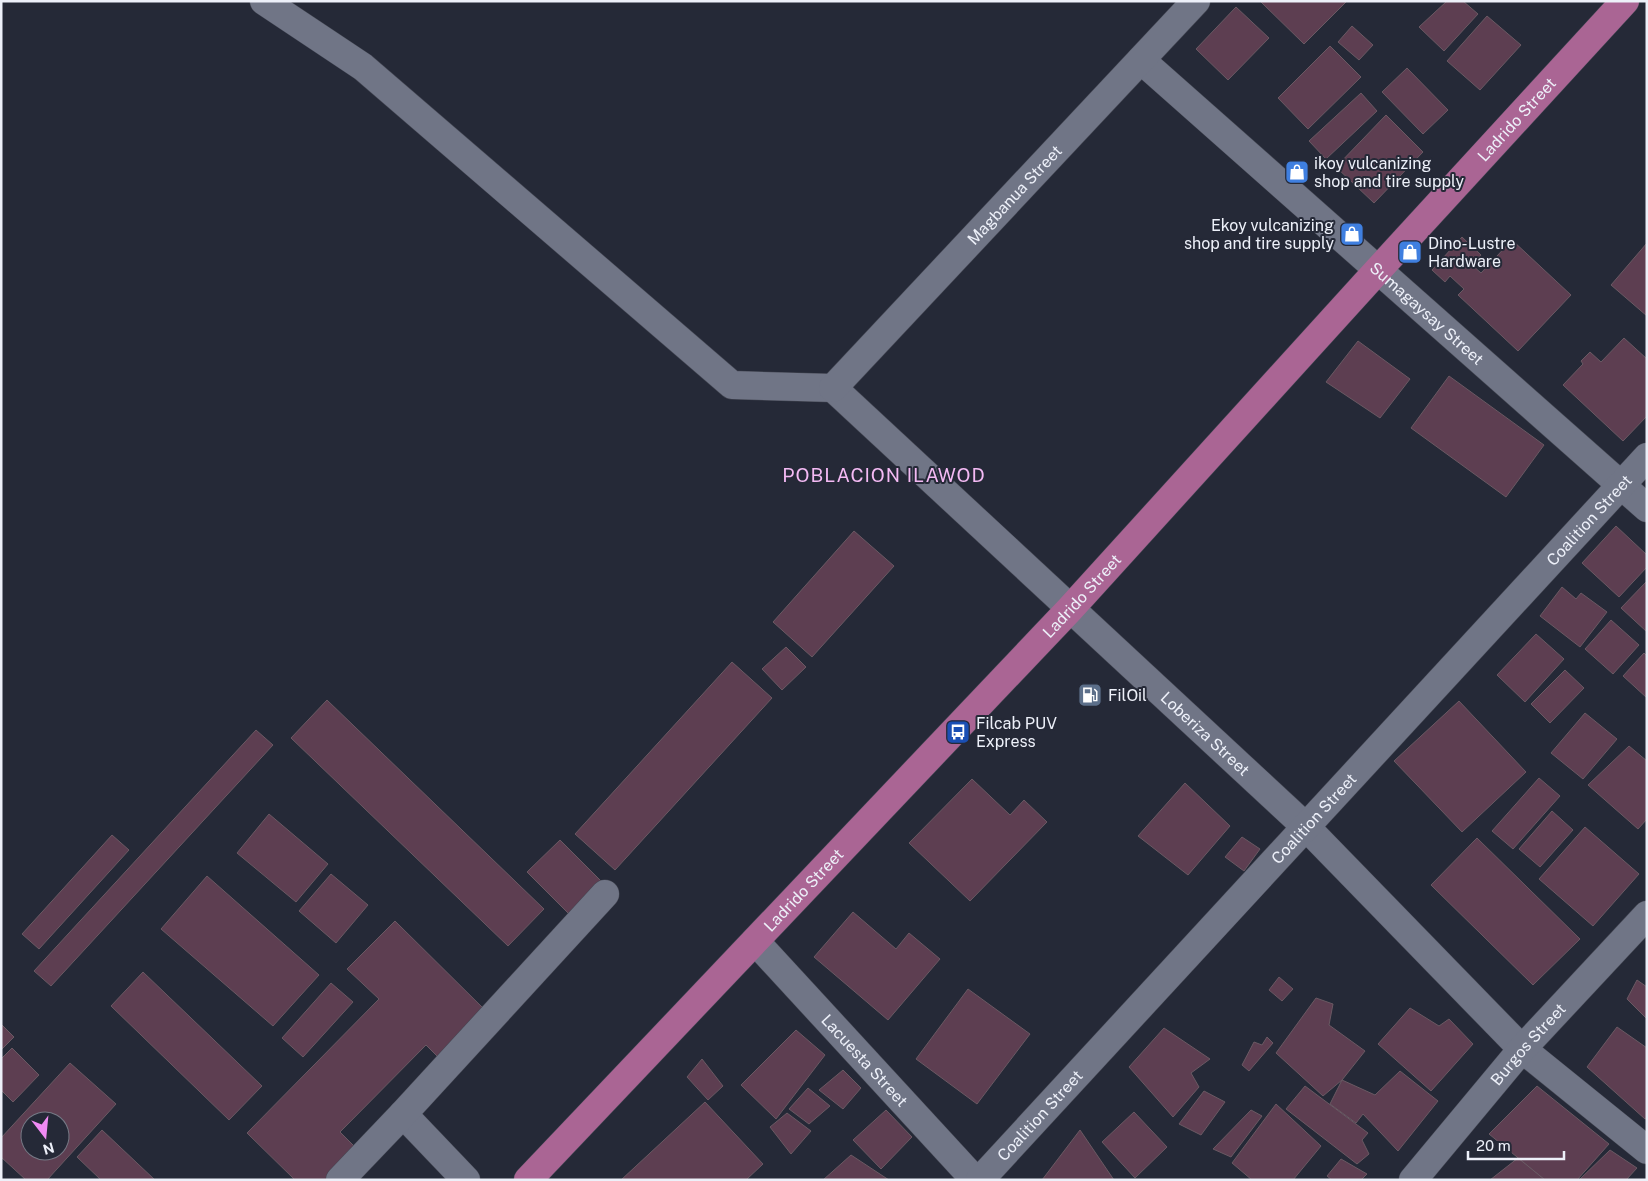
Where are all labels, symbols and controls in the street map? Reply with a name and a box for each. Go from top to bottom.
street label: Ladrido Street [1473,73,1560,165]
street label: Magbanua Street [963,141,1065,248]
place label: ikoy vulcanizing shop and tire supply [1314,154,1465,191]
shop icon: ikoy vulcanizing shop and tire supply [1284,159,1310,185]
place label: Ekoy vulcanizing shop and tire supply [1184,216,1334,253]
shop icon: Ekoy vulcanizing shop and tire supply [1339,221,1365,247]
place label: Dino-Lustre Hardware [1428,234,1516,271]
shop icon: Dino-Lustre Hardware [1397,239,1423,265]
street label: Sumagaysay Street [1366,258,1488,369]
district label: POBLACION ILAWOD [782,464,986,486]
street label: Coalition Street [1542,471,1635,569]
street label: Ladrido Street [1039,550,1125,641]
fuel station icon: FilOil [1077,682,1103,708]
place label: FilOil [1108,686,1147,705]
street label: Loberiza Street [1157,688,1254,779]
place label: Filcab PUV Express [976,714,1057,751]
bus stop icon: Filcab PUV Express [945,719,971,745]
street label: Coalition Street [1267,769,1360,868]
street label: Ladrido Street [760,845,847,935]
street label: Burgos Street [1486,999,1569,1089]
street label: Lacuesta Street [818,1010,912,1110]
street label: Coalition Street [993,1066,1086,1165]
north arrow [20,1111,70,1161]
scale bar [1468,1128,1564,1160]
text: 20 m [1476,1137,1511,1154]
text: N [41,1139,56,1158]

